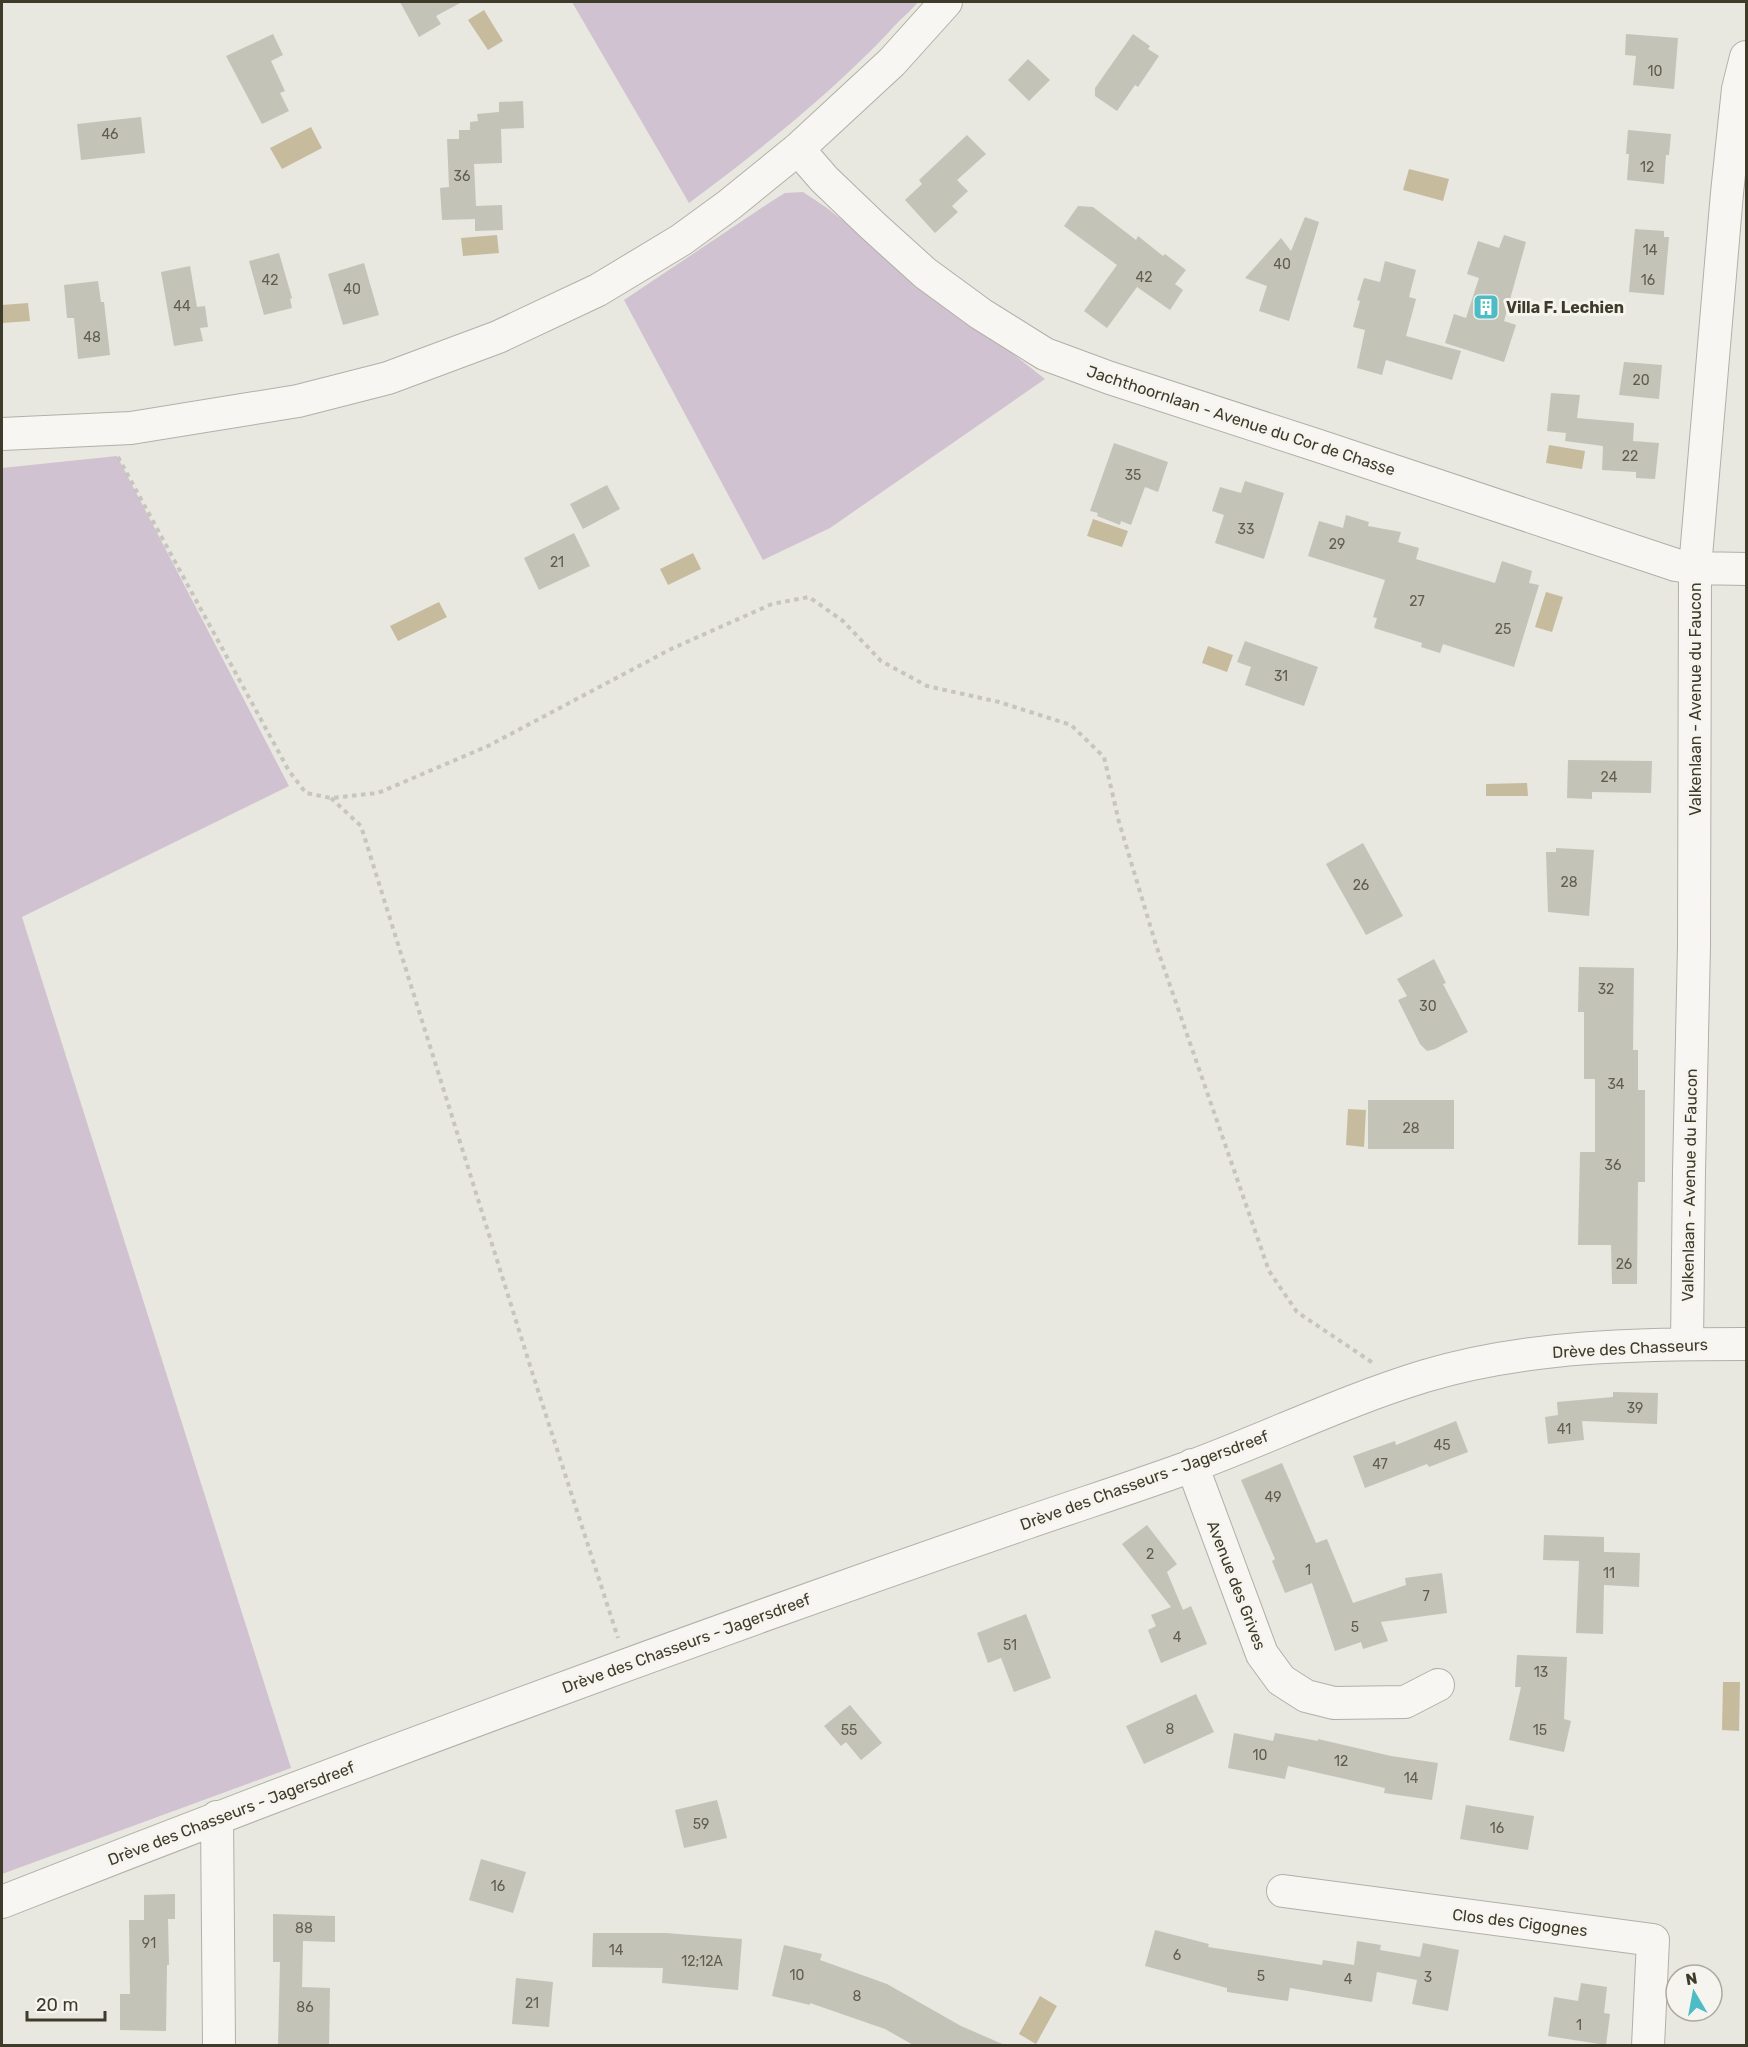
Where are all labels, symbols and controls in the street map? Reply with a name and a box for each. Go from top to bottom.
house number: 10 [1648,63,1663,80]
house number: 46 [101,126,119,143]
house number: 12 [1640,159,1654,176]
house number: 36 [454,168,470,185]
house number: 14 [1643,242,1658,259]
house number: 40 [1273,256,1291,273]
house number: 42 [1136,269,1152,286]
house number: 42 [262,272,278,289]
house number: 16 [1641,272,1655,289]
house number: 40 [343,281,361,298]
building icon: Villa F. Lechien [1471,292,1501,322]
house number: 44 [173,298,191,315]
place label: Villa F. Lechien [1506,298,1624,317]
house number: 48 [83,329,101,346]
street label: Jachthoornlaan - Avenue du Cor de Chasse [1084,361,1398,479]
house number: 20 [1632,372,1650,389]
house number: 22 [1622,448,1638,465]
house number: 35 [1125,467,1141,484]
house number: 33 [1238,521,1254,538]
house number: 29 [1329,536,1345,553]
house number: 21 [550,554,564,571]
street label: Valkenlaan - Avenue du Faucon [1686,582,1705,816]
house number: 27 [1409,593,1425,610]
house number: 25 [1495,621,1511,638]
house number: 31 [1274,668,1288,685]
house number: 24 [1601,769,1618,786]
house number: 28 [1560,874,1578,891]
house number: 26 [1353,877,1369,894]
house number: 32 [1598,981,1614,998]
house number: 30 [1419,998,1437,1015]
street label: Valkenlaan - Avenue du Faucon [1678,1068,1701,1302]
house number: 34 [1607,1076,1625,1093]
house number: 28 [1402,1120,1420,1137]
house number: 36 [1605,1157,1621,1174]
house number: 26 [1616,1256,1632,1273]
street label: Drève des Chasseurs [1552,1335,1708,1362]
house number: 39 [1627,1400,1643,1417]
house number: 41 [1557,1421,1571,1438]
street label: Drève des Chasseurs - Jagersdreef [1017,1426,1272,1534]
house number: 45 [1433,1437,1451,1454]
house number: 47 [1372,1456,1388,1473]
house number: 49 [1265,1489,1281,1506]
street label: Avenue des Grives [1203,1518,1270,1653]
house number: 2 [1146,1546,1154,1563]
house number: 1 [1305,1562,1311,1579]
house number: 11 [1603,1565,1615,1582]
house number: 7 [1422,1588,1430,1605]
street label: Drève des Chasseurs - Jagersdreef [559,1589,814,1697]
house number: 5 [1351,1619,1359,1636]
house number: 4 [1173,1629,1182,1646]
house number: 51 [1003,1637,1017,1654]
house number: 13 [1534,1664,1548,1681]
house number: 8 [1166,1721,1175,1738]
house number: 55 [841,1722,857,1739]
house number: 15 [1533,1722,1547,1739]
house number: 10 [1253,1747,1268,1764]
house number: 12 [1334,1753,1348,1770]
street label: Drève des Chasseurs - Jagersdreef [105,1757,358,1869]
house number: 14 [1404,1770,1419,1787]
house number: 59 [693,1816,709,1833]
house number: 16 [1490,1820,1504,1837]
house number: 16 [491,1878,505,1895]
street label: Clos des Cigognes [1451,1905,1589,1940]
house number: 88 [295,1920,313,1937]
house number: 91 [142,1935,156,1952]
house number: 14 [609,1942,624,1959]
house number: 6 [1173,1947,1181,1964]
house number: 12;12A [681,1953,723,1970]
north arrow [1664,1963,1724,2023]
house number: 10 [790,1967,805,1984]
house number: 5 [1257,1968,1265,1985]
text: N [1684,1968,1699,1989]
house number: 3 [1424,1969,1432,1986]
house number: 4 [1344,1971,1353,1988]
scale bar [27,1984,105,2022]
house number: 8 [853,1988,862,2005]
text: 20 m [36,1994,78,2016]
house number: 21 [525,1995,539,2012]
house number: 86 [296,1999,314,2016]
house number: 1 [1576,2017,1582,2034]

